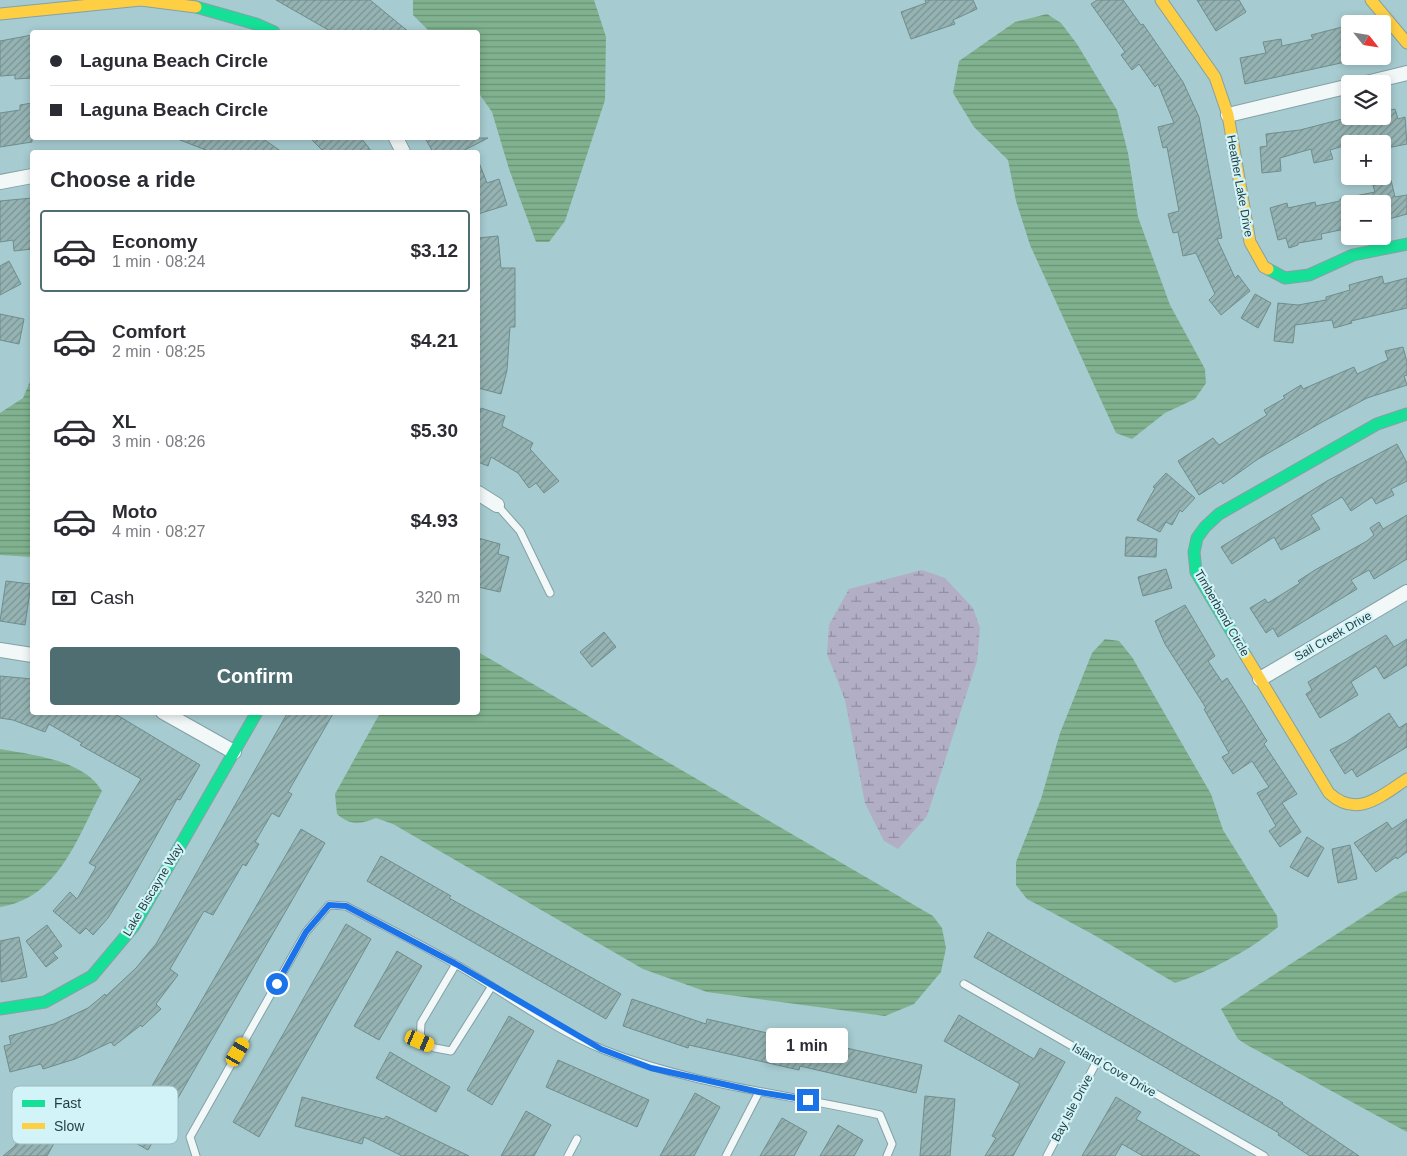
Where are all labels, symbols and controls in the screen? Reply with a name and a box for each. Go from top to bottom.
north arrow [1341,15,1391,65]
map controls [1341,15,1391,245]
text: Laguna Beach Circle [80,50,268,71]
button: layers [1341,75,1391,125]
text: Laguna Beach Circle [80,99,268,120]
street label: Heather Lake Drive [1224,134,1256,238]
button: + [1341,135,1391,185]
text: Choose a ride [50,167,195,192]
button: − [1341,195,1391,245]
icon: car [52,229,97,274]
text: Economy [112,231,198,252]
text: $3.12 [410,240,458,261]
text: 1 min · 08:24 [112,253,205,270]
icon: car [52,319,97,364]
text: Comfort [112,321,186,342]
text: $4.21 [410,330,458,351]
text: 2 min · 08:25 [112,343,205,360]
icon: car [52,409,97,454]
text: XL [112,411,136,432]
text: $5.30 [410,420,458,441]
text: 3 min · 08:26 [112,433,205,450]
icon: car [52,499,97,544]
text: Moto [112,501,157,522]
text: $4.93 [410,510,458,531]
text: 4 min · 08:27 [112,523,205,540]
street label: Timberbend Circle [1192,567,1253,659]
icon: cash [50,584,78,612]
text: Cash [90,587,134,608]
text: 320 m [416,589,460,606]
street label: Sail Creek Drive [1292,608,1374,664]
button: Confirm [50,647,460,705]
street label: Lake Biscayne Way [120,841,186,939]
route start [266,973,288,995]
car [403,1028,436,1054]
callout: 1 min [767,1028,849,1062]
car [224,1035,251,1069]
text: 1 min [786,1037,828,1054]
street label: Island Cove Drive [1069,1040,1159,1100]
street label: Bay Isle Drive [1048,1072,1096,1144]
legend [12,1086,178,1144]
route end [797,1089,819,1111]
text: Fast [54,1095,81,1111]
text: Slow [54,1118,85,1134]

